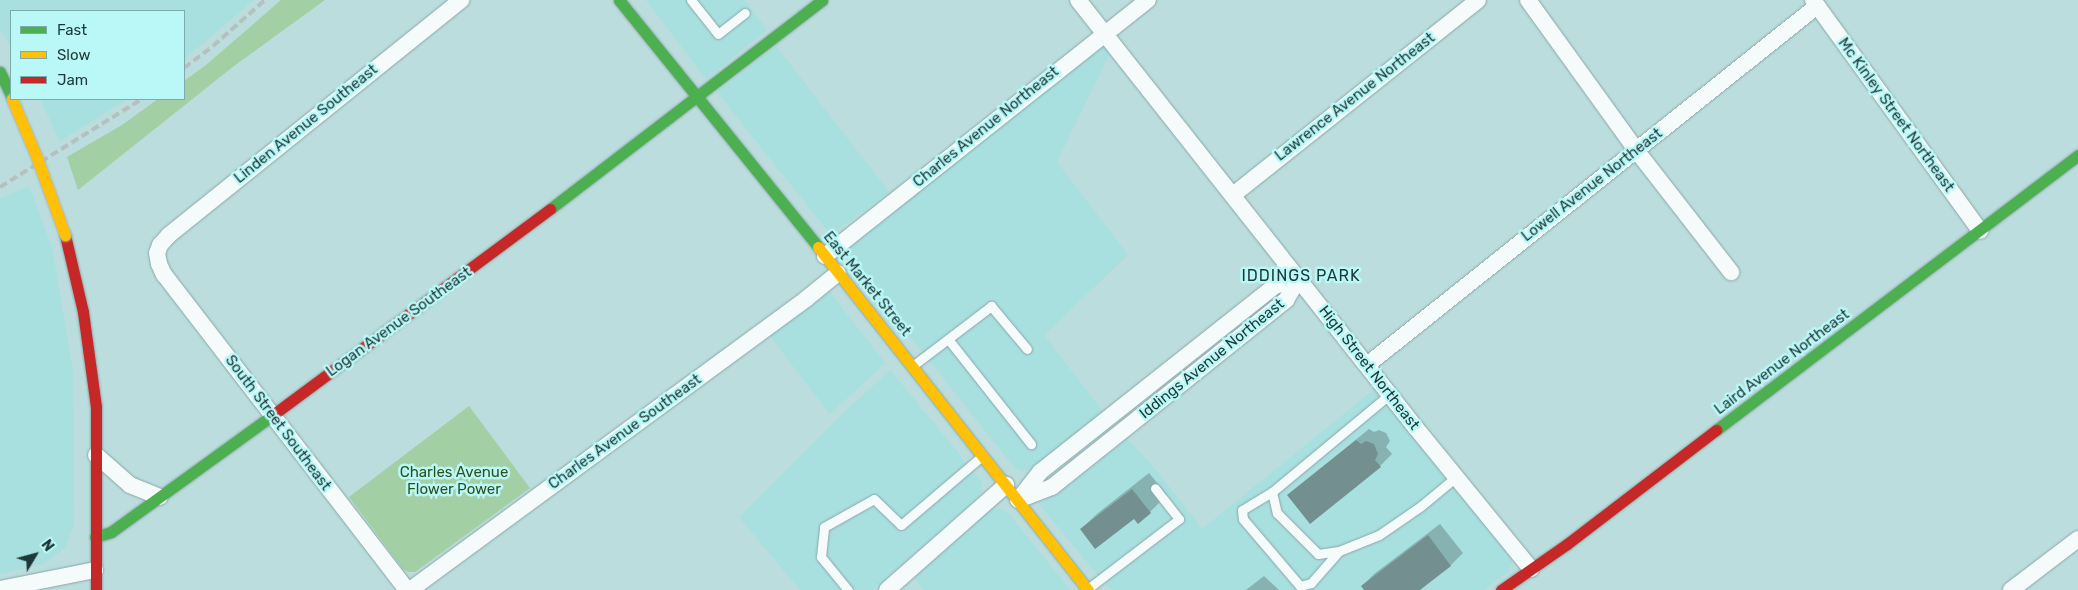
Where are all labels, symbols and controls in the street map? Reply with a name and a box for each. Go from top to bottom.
legend [10,10,185,100]
text: Fast [57,21,87,39]
street label: Lawrence Avenue Northeast [1271,29,1439,165]
street label: Mc Kinley Street Northeast [1834,34,1958,196]
text: Slow [57,46,90,64]
street label: Linden Avenue Southeast [231,60,381,188]
street label: Charles Avenue Northeast [909,63,1063,191]
text: Jam [57,71,88,89]
street label: Lowell Avenue Northeast [1518,124,1666,246]
street label: East Market Street [819,228,915,340]
street label: Logan Avenue Southeast [323,263,475,381]
district label: IDDINGS PARK [1240,266,1362,286]
street label: Iddings Avenue Northeast [1136,295,1288,423]
street label: High Street Northeast [1315,302,1423,434]
street label: Laird Avenue Northeast [1711,305,1853,419]
street label: South Street Southeast [221,352,335,494]
street label: Charles Avenue Southeast [545,370,705,494]
park label: Charles Avenue Flower Power [399,463,509,498]
north arrow [10,530,60,580]
text: N [38,537,57,555]

